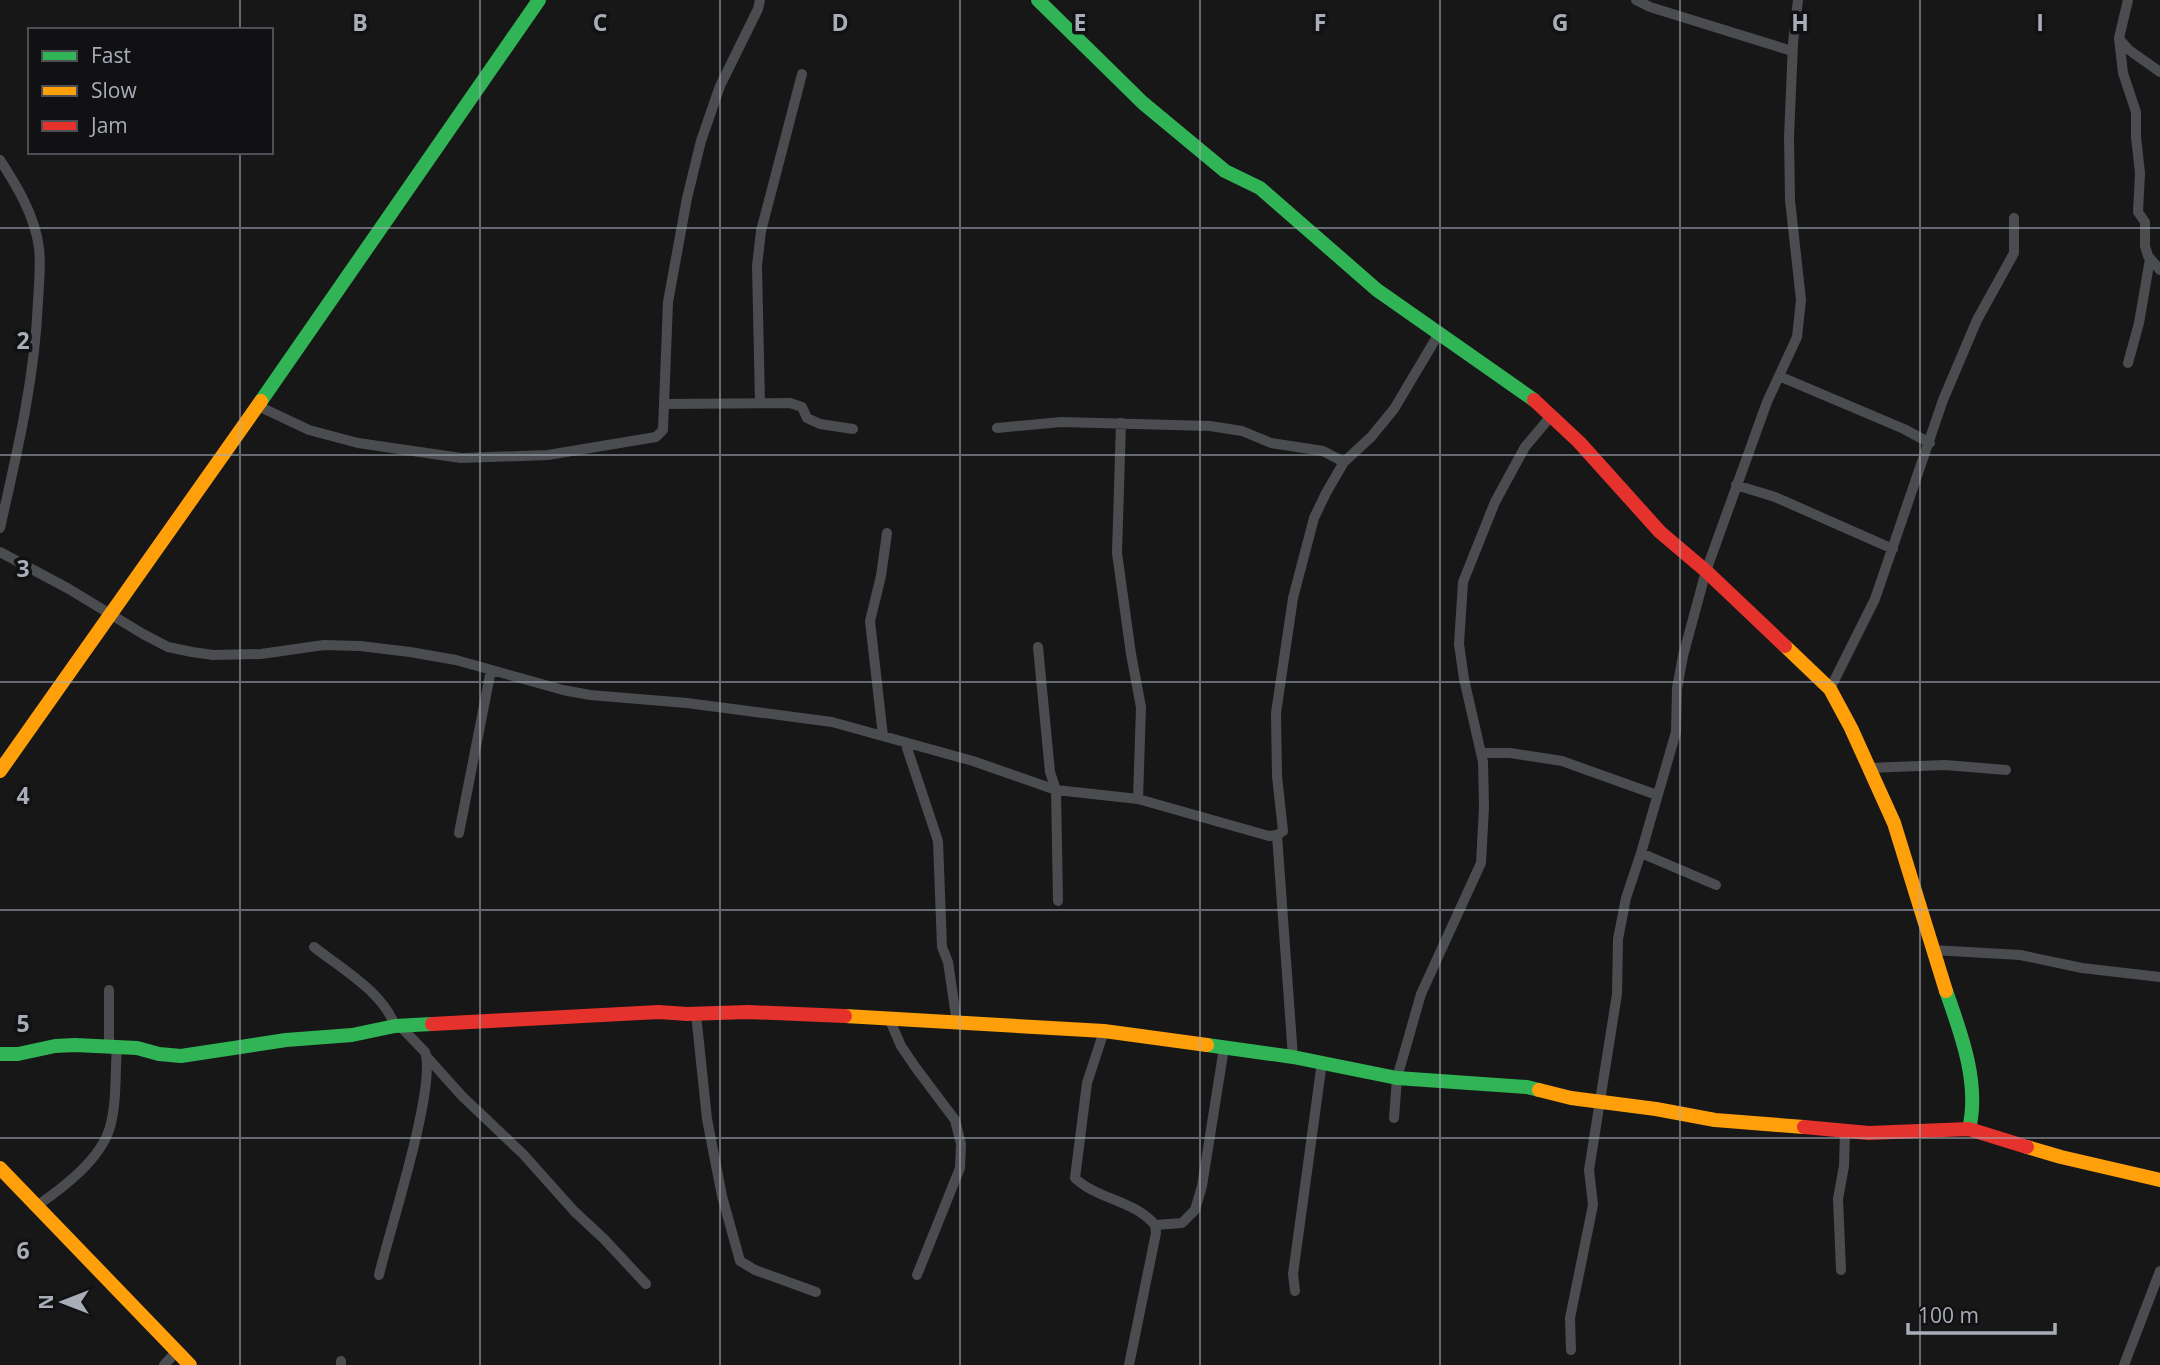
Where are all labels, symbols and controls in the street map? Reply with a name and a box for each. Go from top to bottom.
text: B [352,6,368,38]
text: C [593,6,607,38]
text: D [831,6,849,38]
text: E [1074,6,1086,38]
text: F [1314,6,1326,38]
text: G [1552,6,1568,38]
text: H [1791,6,1809,38]
text: I [2036,6,2044,38]
legend [28,28,273,154]
text: Fast [91,41,131,69]
text: Slow [91,76,137,104]
text: Jam [89,111,128,139]
text: 2 [16,324,30,356]
text: 3 [16,552,30,584]
text: 4 [16,779,30,811]
text: 5 [16,1007,30,1039]
text: 6 [16,1234,30,1266]
north arrow [28,1267,98,1337]
scale bar [1908,1292,2055,1336]
text: N [33,1294,59,1310]
text: 100 m [1918,1301,1979,1329]

